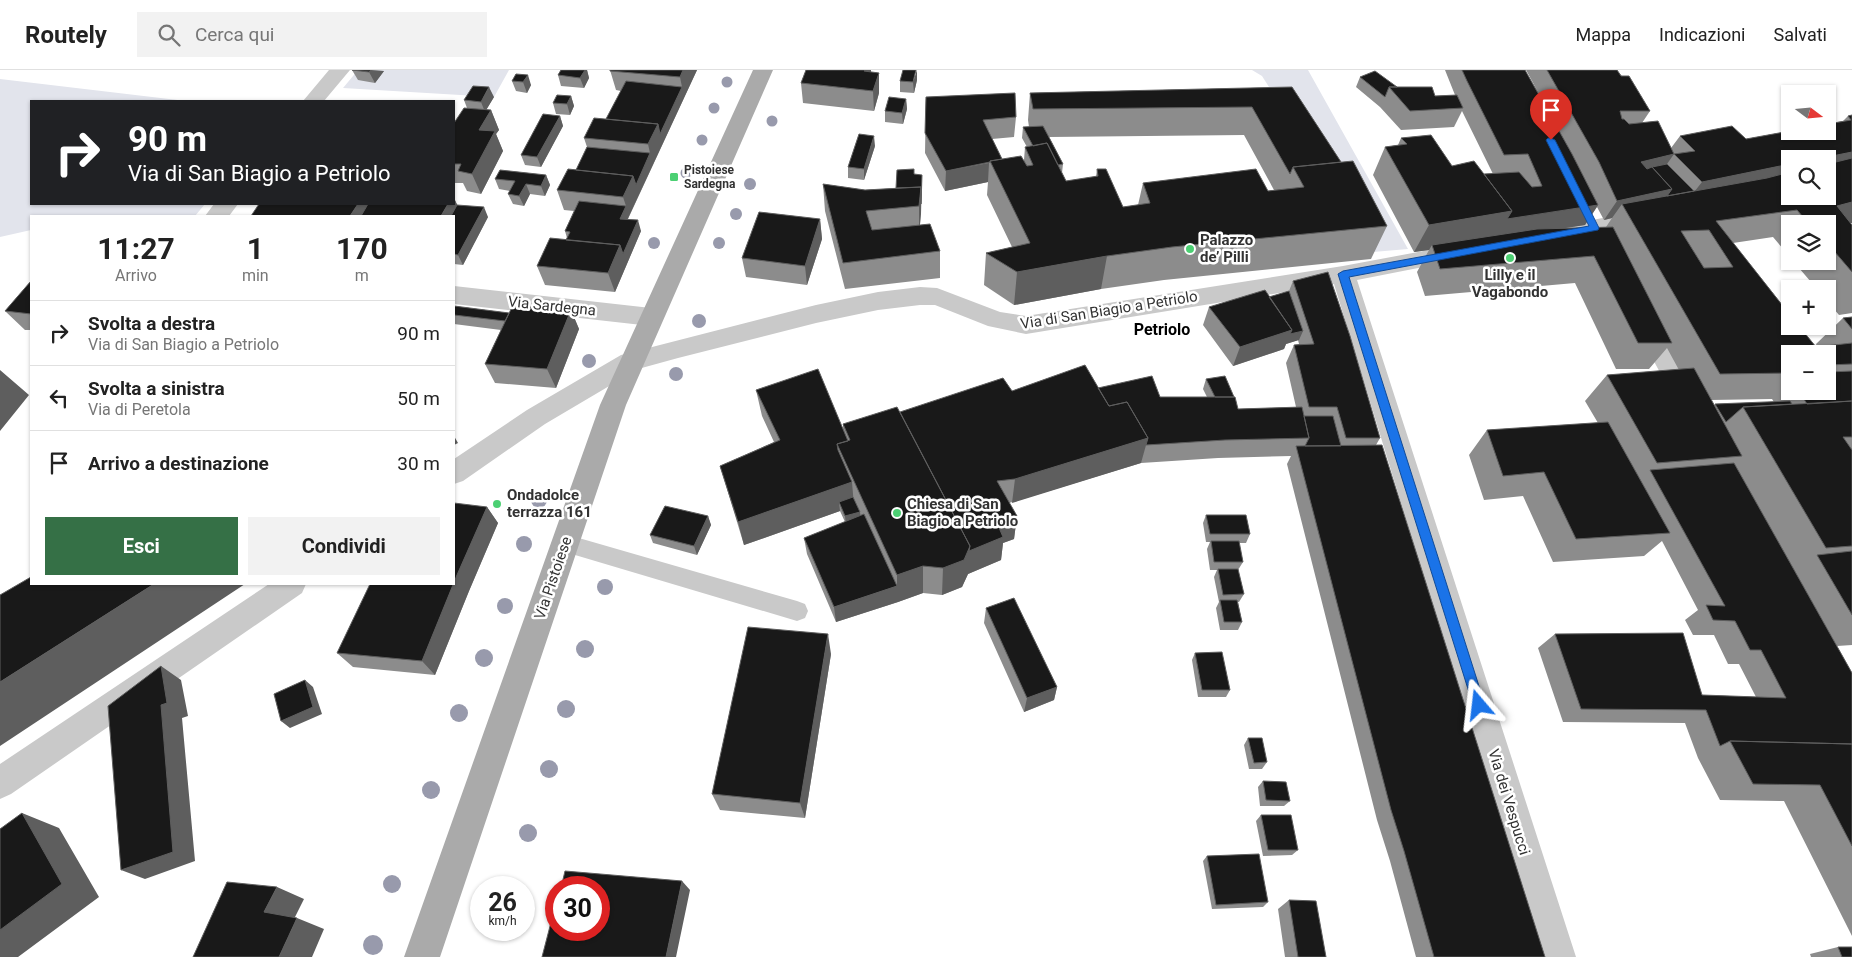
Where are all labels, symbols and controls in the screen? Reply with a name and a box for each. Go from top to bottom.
search box [137,12,487,57]
text: Routely [25,21,107,49]
icon: search [155,21,183,49]
text: Cerca qui [195,23,274,46]
text: Mappa [1576,24,1631,45]
text: Indicazioni [1659,24,1746,45]
text: Salvati [1774,24,1827,45]
north arrow [1781,85,1836,140]
map controls [1781,85,1836,400]
pin [1530,89,1572,140]
icon: arrive [1537,96,1565,124]
text: 90 m [128,119,207,160]
icon: right [45,120,110,185]
button: search [1781,150,1836,205]
text: Via di San Biagio a Petriolo [128,161,391,186]
place label: Pistoiese Sardegna [684,163,736,191]
marker: Pistoiese Sardegna [668,171,680,183]
button: layers [1781,215,1836,270]
text: 11:27 [97,231,175,266]
text: 1 [247,231,264,266]
text: 170 [336,231,388,266]
place label: Palazzo de’ Pilli [1200,231,1253,266]
marker: Palazzo de’ Pilli [1184,243,1196,255]
marker: Lilly e il Vagabondo [1504,252,1516,264]
text: Arrivo [115,266,157,285]
text: min [242,266,269,285]
text: m [355,266,369,285]
place label: Lilly e il Vagabondo [1472,266,1548,301]
button: + [1781,280,1836,335]
street label: Via di San Biagio a Petriolo [1019,287,1199,333]
street label: Via Sardegna [507,292,597,320]
text: Svolta a destra [88,312,215,335]
icon: right [45,319,73,347]
district label: Petriolo [1134,319,1190,339]
text: 90 m [397,322,440,345]
text: Via di San Biagio a Petriolo [88,335,279,354]
button: − [1781,345,1836,400]
text: Svolta a sinistra [88,377,225,400]
icon: left [45,384,73,412]
text: 50 m [397,387,440,410]
text: Via di Peretola [88,400,191,419]
icon: arrive [45,449,73,477]
text: Arrivo a destinazione [88,452,269,475]
text: 30 m [397,452,440,475]
place label: Ondadolce terrazza 161 [507,486,592,521]
place label: Chiesa di San Biagio a Petriolo [907,495,1018,530]
marker: Ondadolce terrazza 161 [491,498,503,510]
marker: Chiesa di San Biagio a Petriolo [891,507,903,519]
button: Esci [45,517,238,575]
button: Condividi [248,517,440,575]
street label: Via Pistoiese [530,534,576,622]
position arrow [1452,678,1504,730]
street label: Via dei Vespucci [1484,747,1534,857]
speed limit sign: 30 [545,876,610,941]
text: 26 [488,888,517,917]
text: km/h [488,914,517,928]

